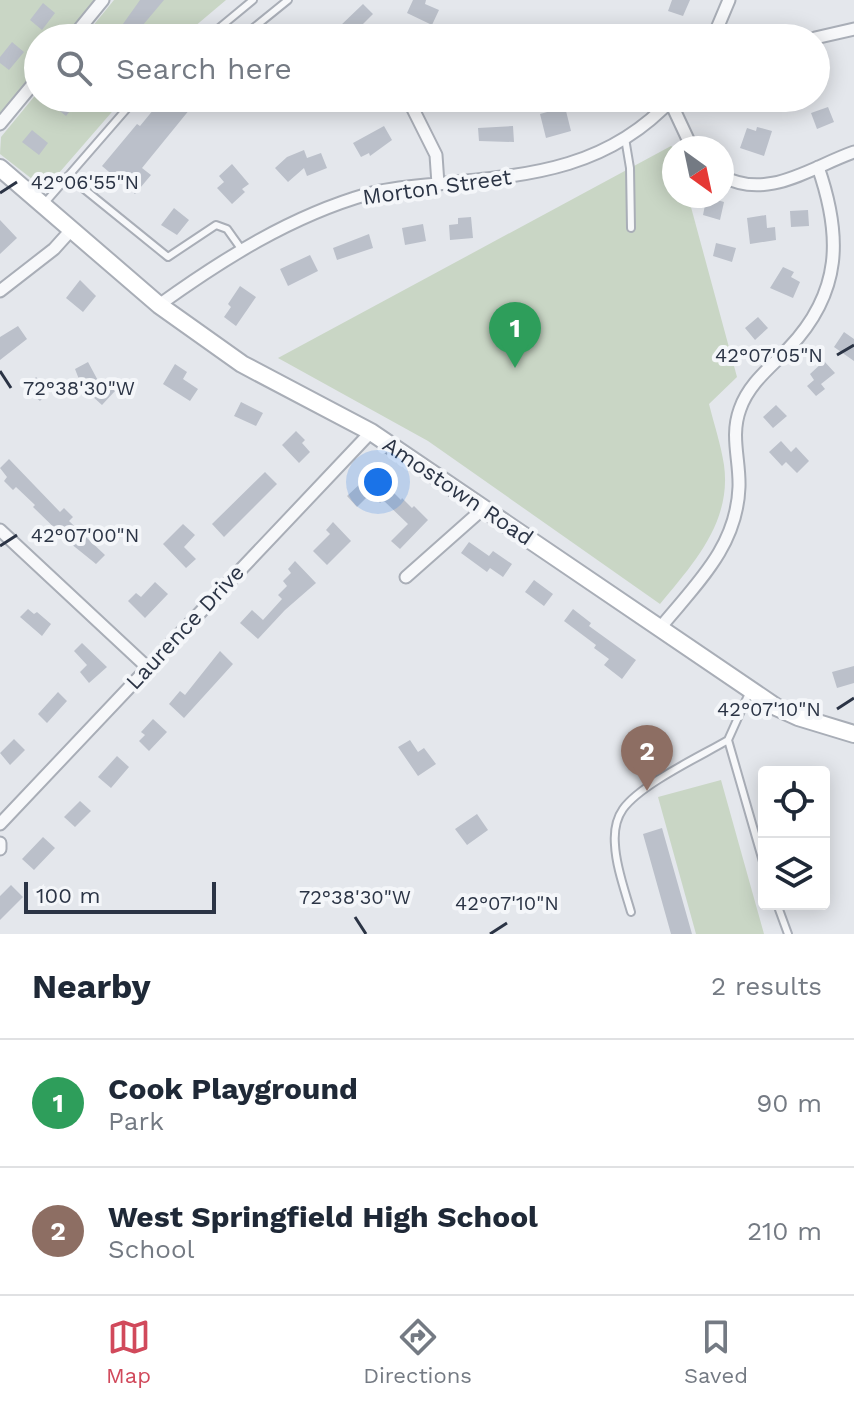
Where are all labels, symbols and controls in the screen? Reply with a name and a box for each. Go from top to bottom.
search box [24,24,830,112]
icon: search [52,46,96,90]
text: Search here [116,51,292,86]
north arrow [662,136,734,208]
street label: Morton Street [361,164,513,210]
text: 42°06'55"N [31,170,139,194]
pin: 1 [489,302,541,368]
text: 42°07'05"N [715,343,823,367]
text: 72°38'30"W [23,376,135,400]
street label: Amostown Road [378,432,538,550]
your location [358,462,398,502]
text: 42°07'00"N [31,523,139,547]
street label: Laurence Drive [121,559,249,695]
text: 42°07'10"N [717,697,821,721]
pin: 2 [621,725,673,791]
map controls [758,766,830,910]
button: locate [758,766,830,838]
button: layers [758,838,830,910]
scale bar [24,878,216,914]
text: 100 m [36,883,100,908]
text: 72°38'30"W [299,885,411,909]
text: 42°07'10"N [455,891,559,915]
text: Nearby [32,966,151,1006]
text: 2 results [711,971,822,1001]
text: Cook Playground [108,1071,358,1106]
text: 1 [52,1088,64,1118]
text: 90 m [756,1088,822,1118]
text: Park [108,1106,164,1136]
text: West Springfield High School [108,1199,538,1234]
text: 2 [50,1216,66,1246]
text: 210 m [747,1216,822,1246]
text: School [108,1234,194,1264]
tab: Map [106,1315,151,1388]
tab: Directions [363,1315,472,1388]
tab: Saved [684,1315,748,1388]

